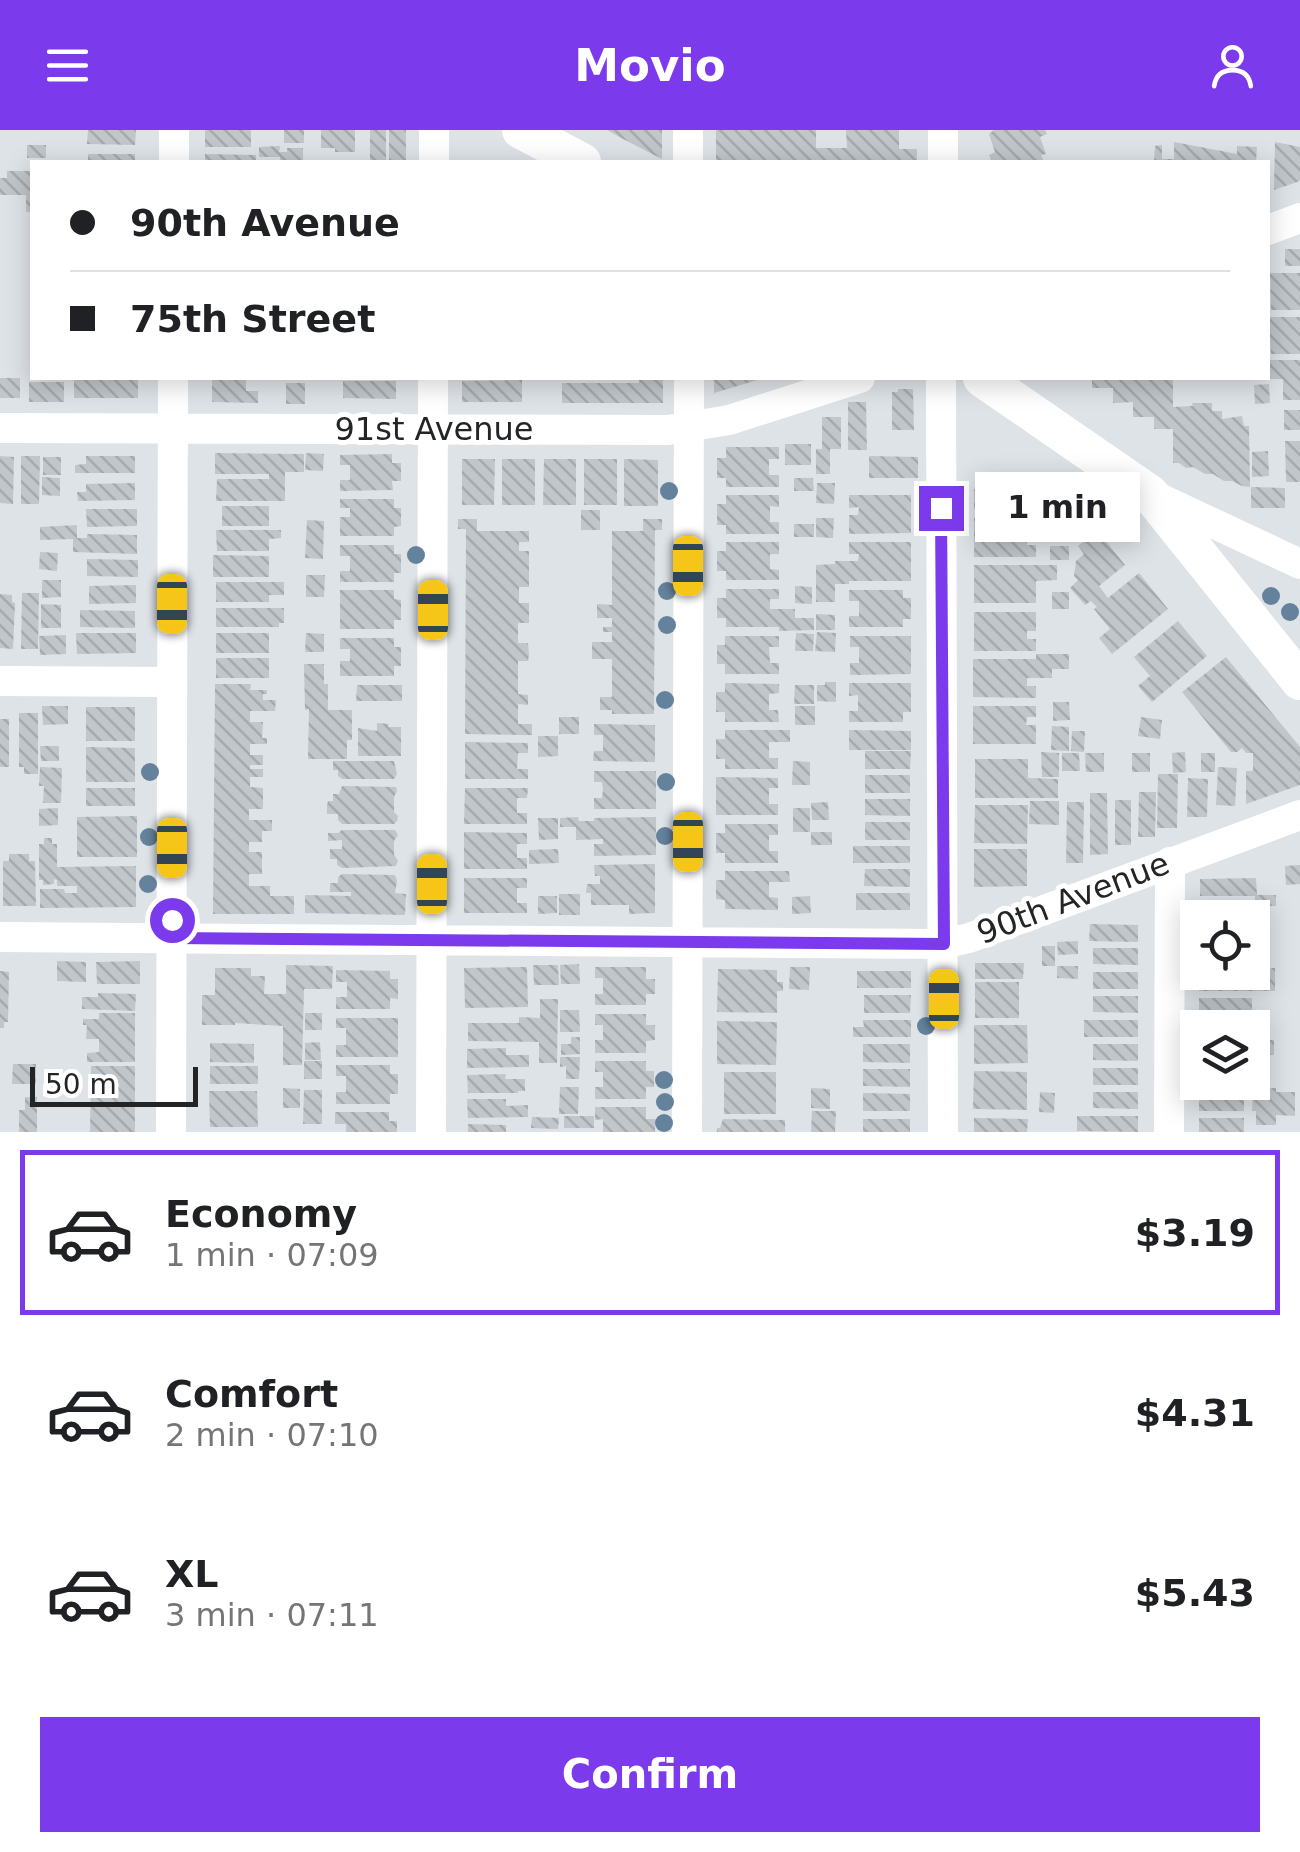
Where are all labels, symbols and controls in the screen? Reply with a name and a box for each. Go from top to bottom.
icon: menu [40,38,95,93]
icon: person [1205,38,1260,93]
text: Movio [574,39,726,92]
text: 90th Avenue [130,201,400,245]
text: 75th Street [130,297,375,341]
street label: 91st Avenue [335,410,534,448]
callout: 1 min [976,473,1141,543]
route end [919,486,964,531]
text: 1 min [1007,488,1108,526]
car [673,536,703,596]
car [157,574,187,634]
car [418,580,448,640]
car [673,812,703,872]
car [157,818,187,878]
street label: 90th Avenue [972,844,1174,952]
car [417,854,447,914]
route start [150,898,195,943]
map controls [1180,900,1270,1100]
button: locate [1180,900,1270,990]
car [929,969,959,1029]
button: layers [1180,1010,1270,1100]
scale bar [30,1062,198,1106]
text: 50 m [45,1068,117,1101]
icon: car [45,1188,135,1278]
text: Economy [165,1192,357,1236]
text: $3.19 [1135,1211,1255,1255]
text: 1 min · 07:09 [165,1236,379,1274]
icon: car [45,1368,135,1458]
text: Comfort [165,1372,338,1416]
text: $4.31 [1135,1391,1255,1435]
text: 2 min · 07:10 [165,1416,379,1454]
icon: car [45,1548,135,1638]
text: XL [165,1552,219,1596]
text: $5.43 [1135,1571,1255,1615]
text: 3 min · 07:11 [165,1596,379,1634]
button: Confirm [40,1717,1260,1832]

